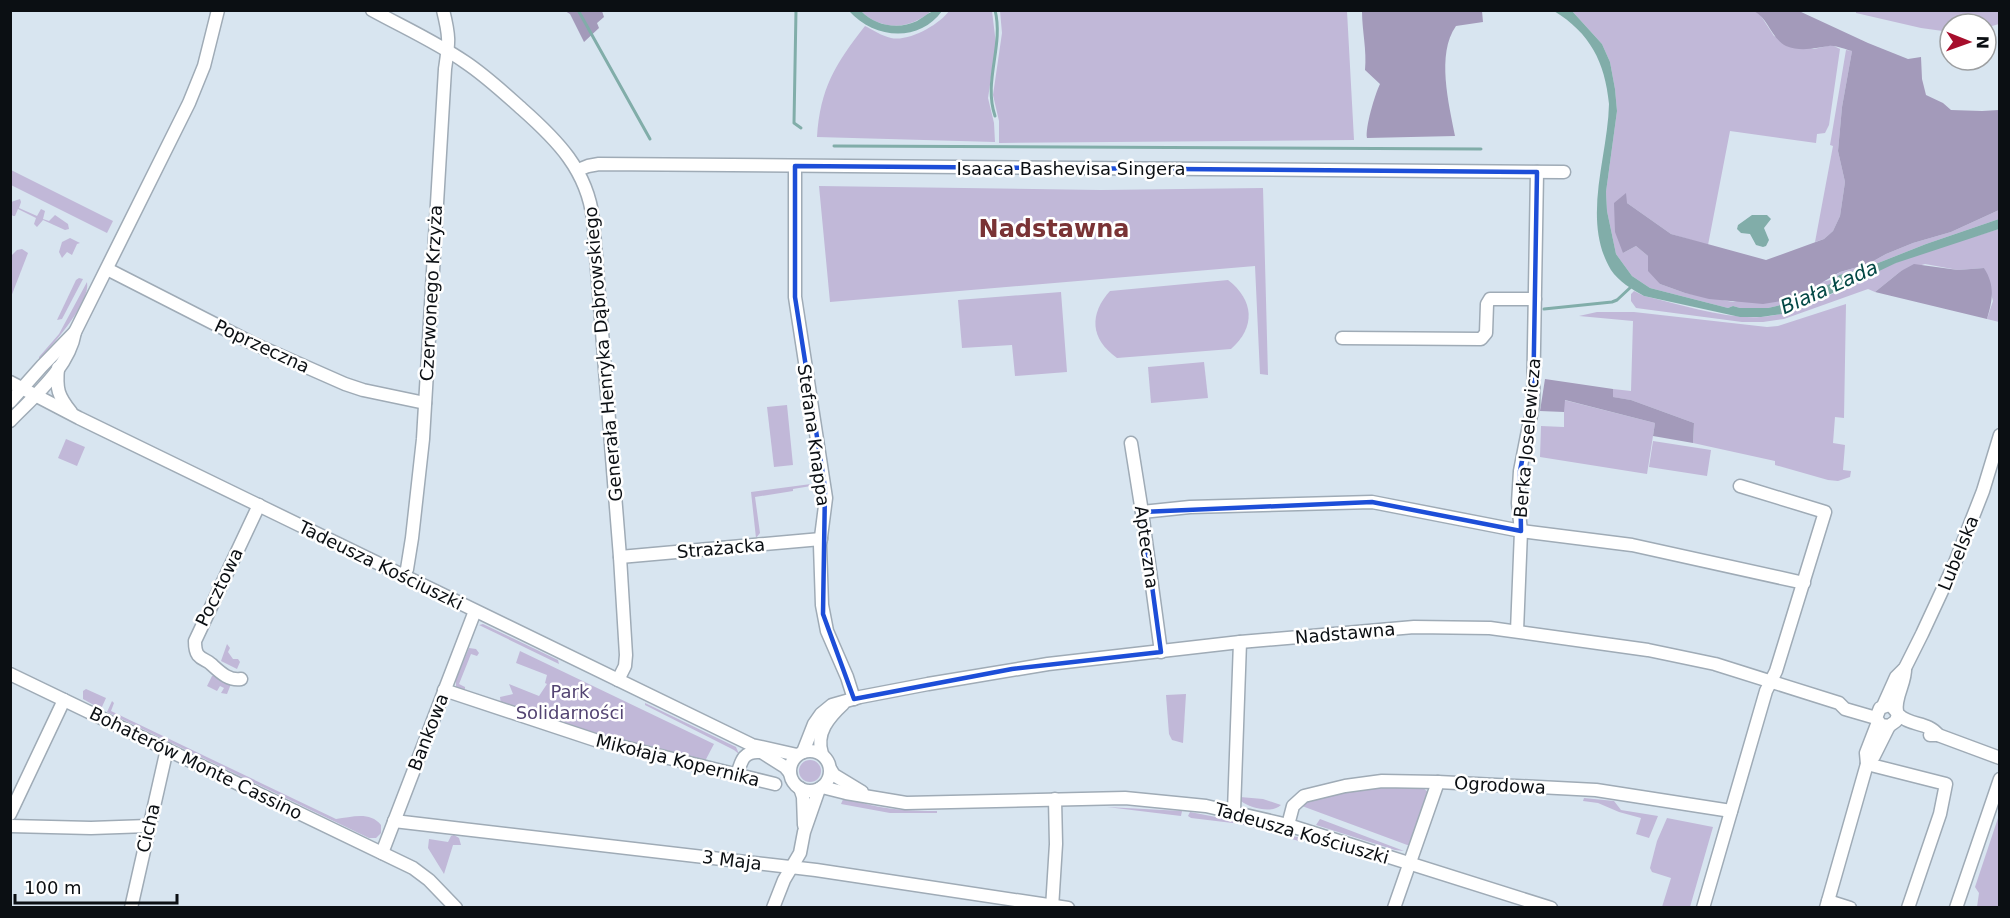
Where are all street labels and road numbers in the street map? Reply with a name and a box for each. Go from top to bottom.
street label: Isaaca Bashevisa Singera [956,158,1186,179]
street label: Czerwonego Krzyża [416,204,446,382]
street label: Generała Henryka Dąbrowskiego [580,206,626,502]
street label: Poprzeczna [211,315,313,377]
street label: Berka Joselewicza [1510,357,1544,519]
street label: Stefana Knappa [794,363,834,507]
street label: Apteczna [1131,504,1163,590]
street label: Lubelska [1933,512,1983,594]
street label: Tadeusza Kościuszki [294,516,467,614]
street label: Strażacka [676,534,766,562]
street label: Pocztowa [191,544,247,630]
street label: Nadstawna [1294,618,1396,648]
street label: Bankowa [404,690,452,774]
street label: Bohaterów Monte Cassino [86,702,306,824]
street label: Mikołaja Kopernika [594,729,762,791]
street label: Ogrodowa [1454,772,1546,798]
street label: Tadeusza Kościuszki [1211,798,1392,868]
street label: Cicha [132,801,164,855]
street label: 3 Maja [701,846,763,874]

